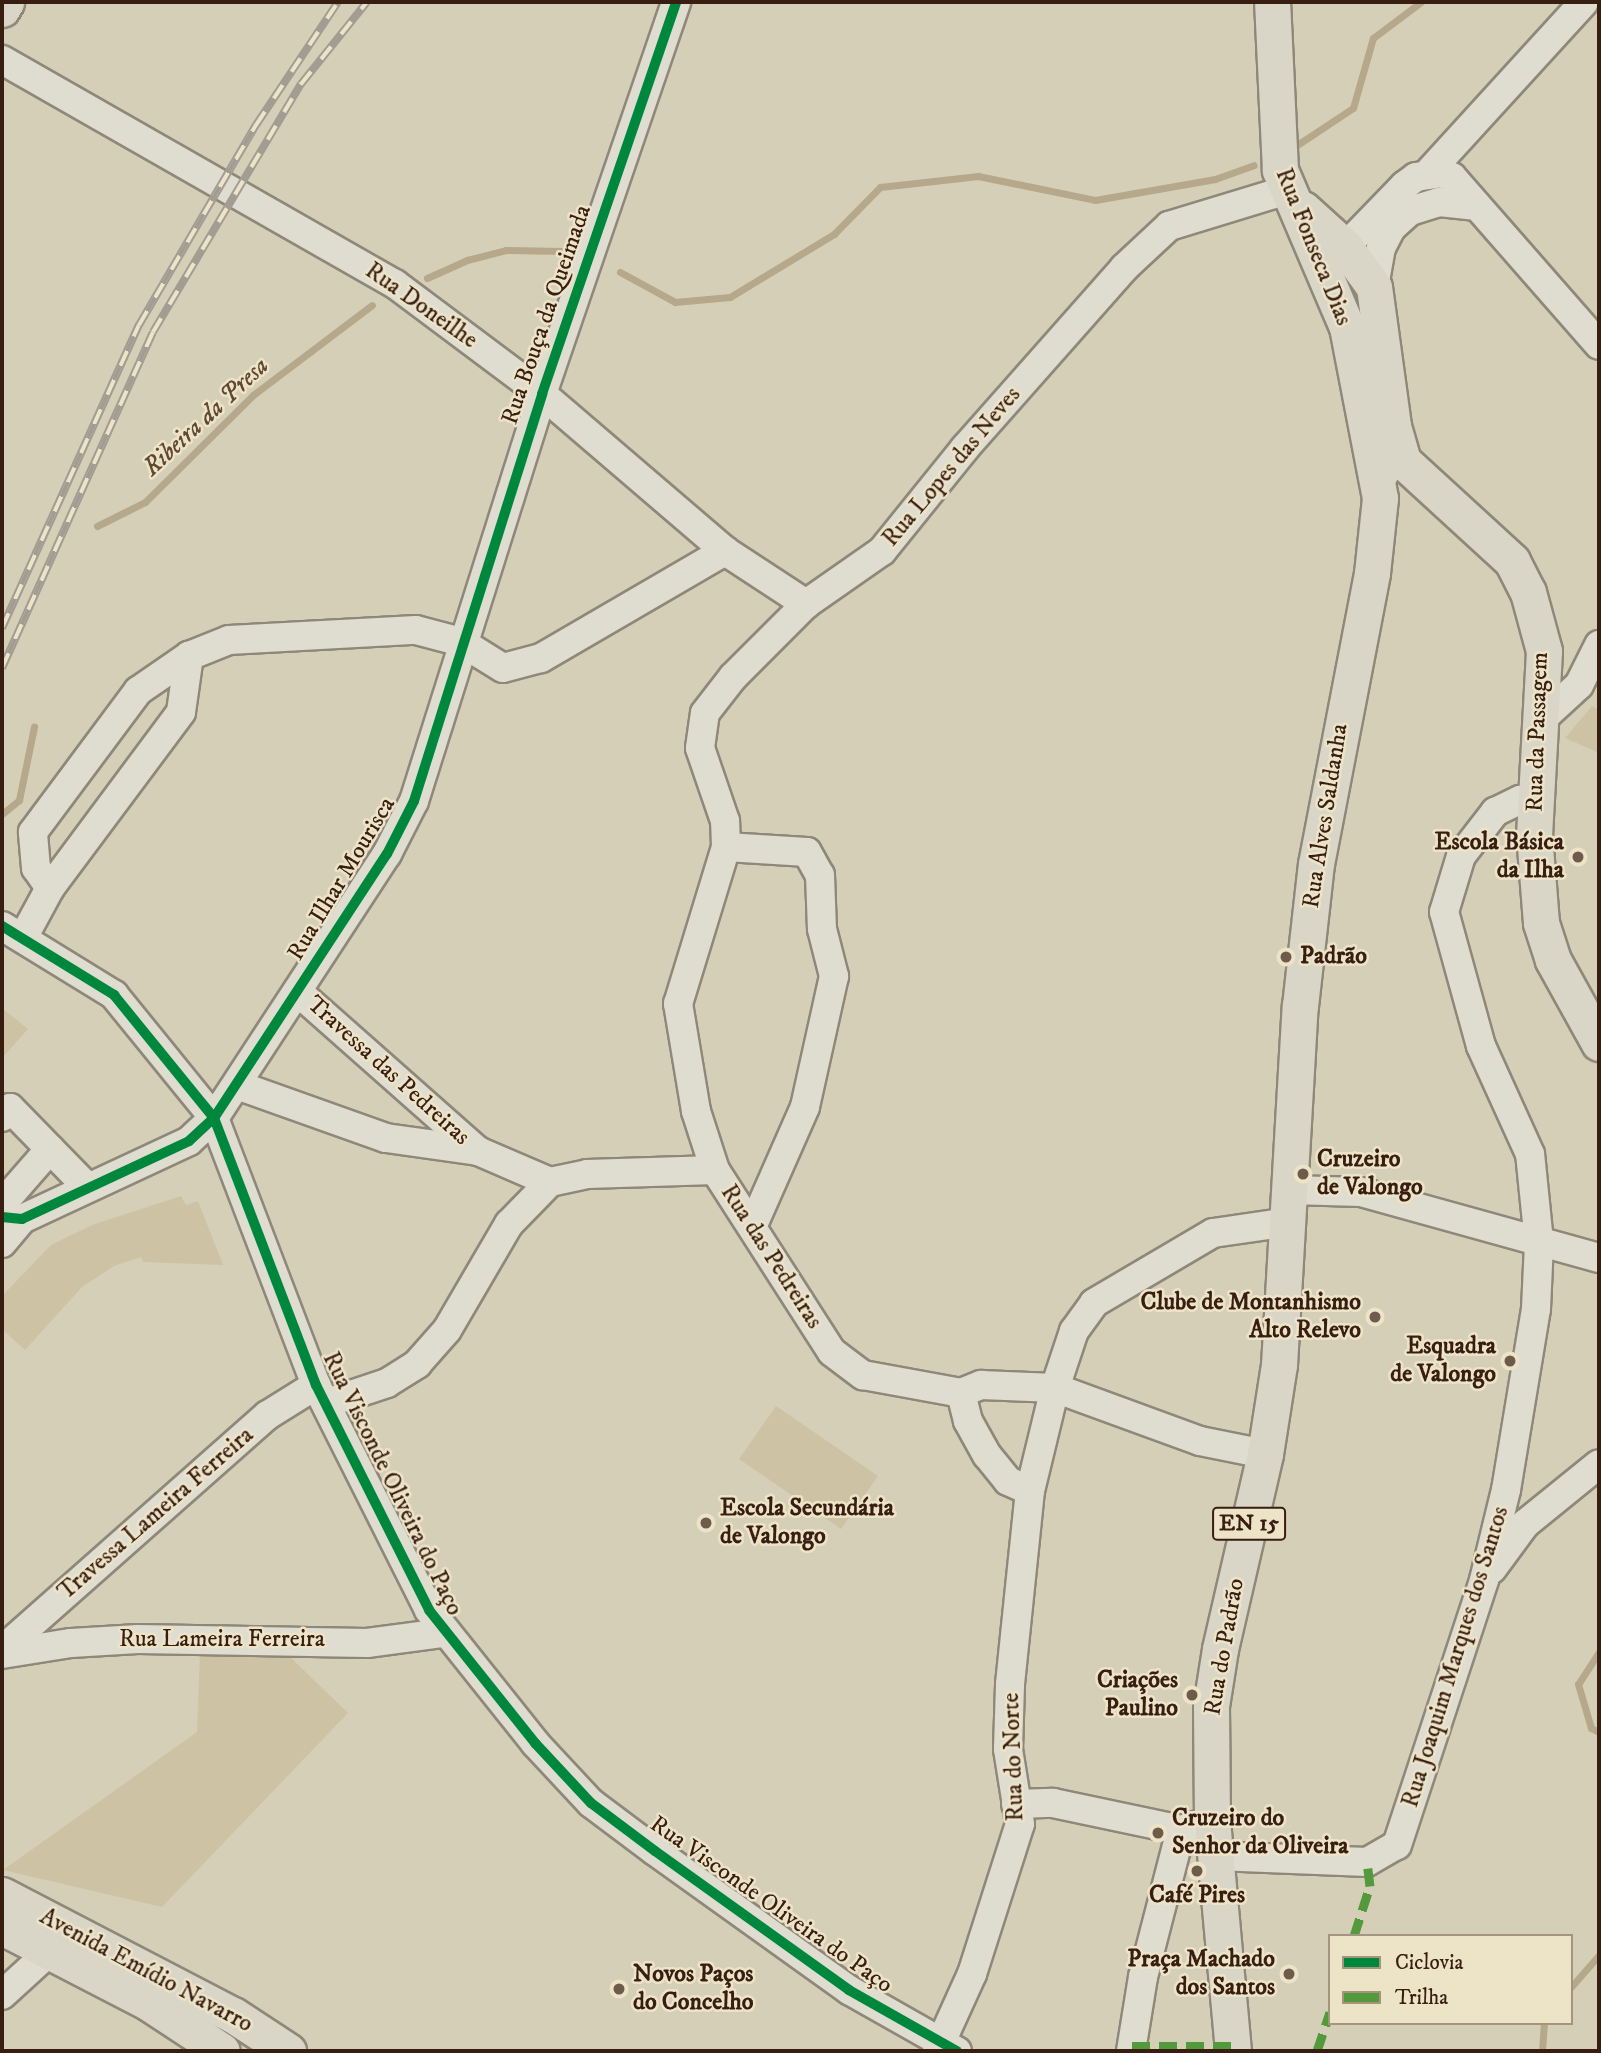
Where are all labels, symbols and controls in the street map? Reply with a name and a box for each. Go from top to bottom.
street label: Rua Fonseca Dias [1268,164,1358,330]
street label: Rua Bouça da Queimada [496,201,598,429]
street label: Rua Doneilhe [359,257,483,355]
water label: Ribeira da Presa [136,351,276,483]
street label: Rua Lopes das Neves [877,381,1027,553]
street label: Rua da Passagem [1521,651,1555,813]
street label: Rua Alves Saldanha [1297,722,1355,910]
street label: Rua Ilhar Mourisca [282,792,402,966]
place label: Escola Básica da Ilha [1434,829,1564,885]
marker: Escola Básica da Ilha [1570,849,1586,865]
place label: Padrão [1300,943,1367,971]
marker: Padrão [1278,949,1294,965]
street label: Travessa das Pedreiras [300,990,476,1152]
place label: Cruzeiro de Valongo [1317,1146,1423,1202]
marker: Cruzeiro de Valongo [1295,1166,1311,1182]
street label: Rua das Pedreiras [714,1180,828,1334]
place label: Clube de Montanhismo Alto Relevo [1140,1289,1361,1345]
marker: Clube de Montanhismo Alto Relevo [1367,1309,1383,1325]
place label: Esquadra de Valongo [1390,1333,1496,1389]
street label: Rua Visconde Oliveira do Paço [316,1348,468,1620]
marker: Esquadra de Valongo [1502,1353,1518,1369]
street label: Travessa Lameira Ferreira [52,1421,260,1607]
place label: Escola Secundária de Valongo [720,1495,894,1551]
street label: Rua Joaquim Marques dos Santos [1396,1503,1516,1811]
road number: EN 15 [1210,1504,1288,1544]
marker: Escola Secundária de Valongo [698,1515,714,1531]
street label: Rua do Padrão [1199,1576,1251,1718]
street label: Rua Lameira Ferreira [119,1626,325,1654]
place label: Criações Paulino [1097,1667,1178,1723]
marker: Criações Paulino [1184,1687,1200,1703]
street label: Rua do Norte [997,1692,1031,1822]
place label: Cruzeiro do Senhor da Oliveira [1172,1805,1348,1861]
street label: Rua Visconde Oliveira do Paço [644,1810,898,2000]
marker: Cruzeiro do Senhor da Oliveira [1150,1825,1166,1841]
marker: Café Pires [1189,1863,1205,1879]
place label: Café Pires [1149,1882,1245,1910]
street label: Avenida Emídio Navarro [35,1903,257,2039]
legend [1328,1934,1573,2025]
place label: Praça Machado dos Santos [1127,1946,1275,2002]
text: Ciclovia [1395,1950,1463,1976]
place label: Novos Paços do Concelho [633,1961,754,2017]
marker: Praça Machado dos Santos [1281,1966,1297,1982]
marker: Novos Paços do Concelho [611,1981,627,1997]
text: Trilha [1395,1985,1448,2011]

